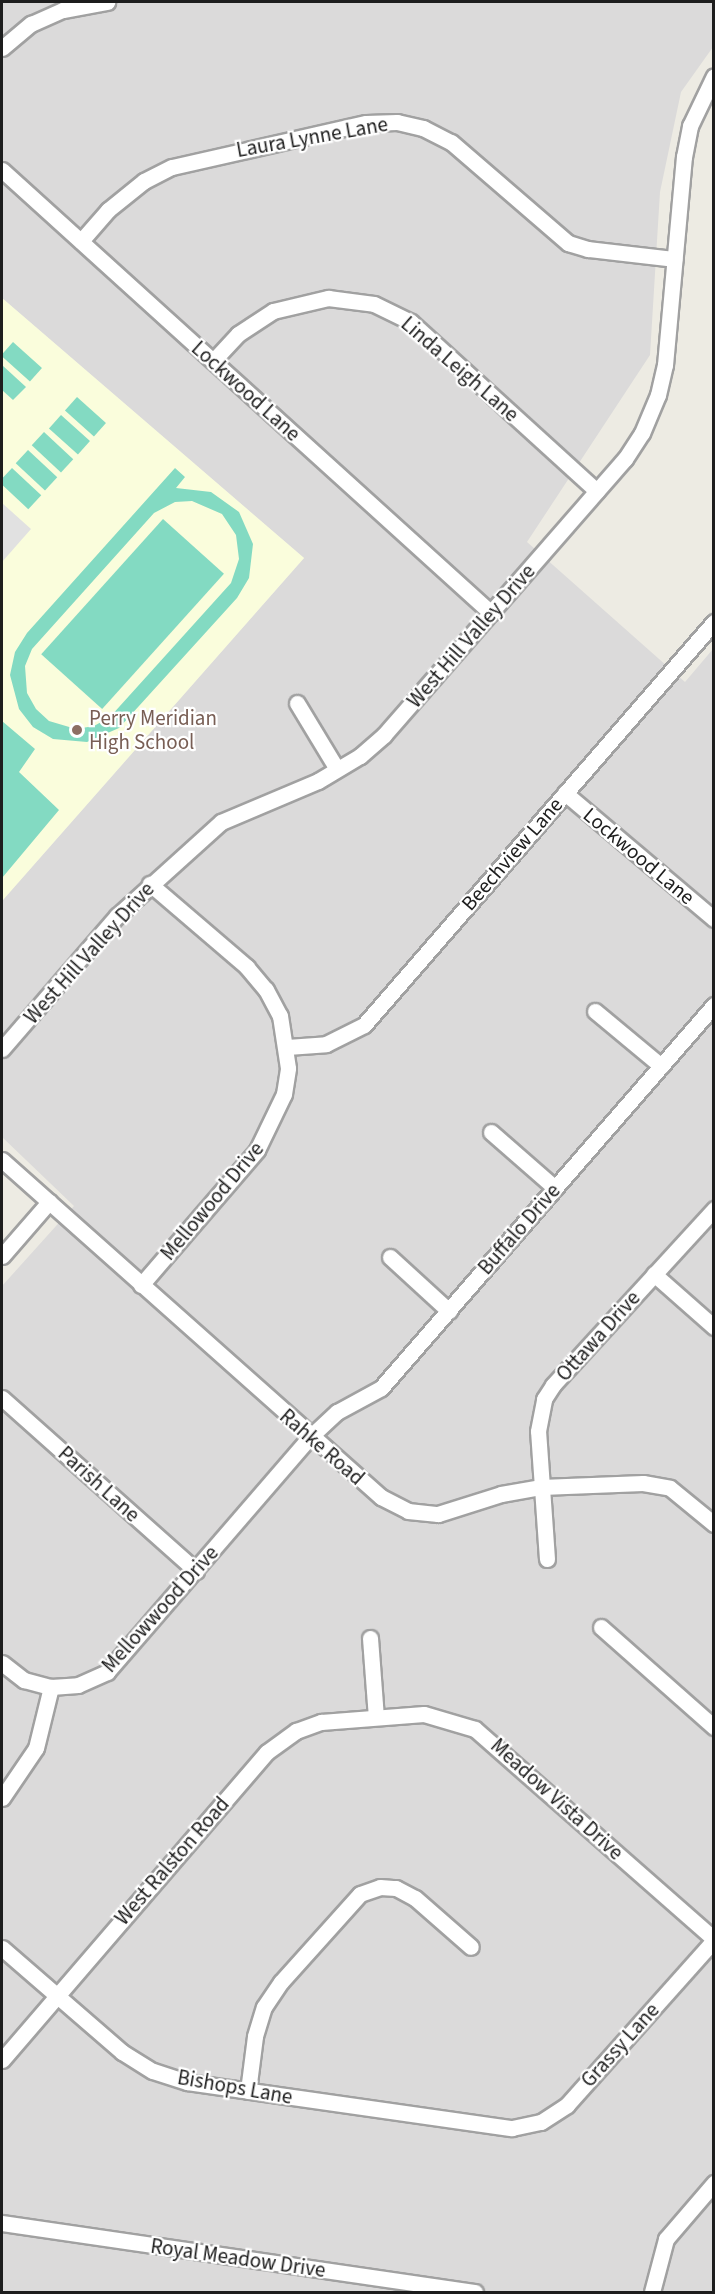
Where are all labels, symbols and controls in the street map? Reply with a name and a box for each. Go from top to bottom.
street label: Laura Lynne Lane [234,111,390,163]
street label: Linda Leigh Lane [396,311,524,427]
street label: Lockwood Lane [186,336,306,446]
street label: West Hill Valley Drive [402,559,540,713]
place label: Perry Meridian High School [89,705,217,755]
marker: Perry Meridian High School [70,723,84,737]
street label: Beechview Lane [456,792,568,916]
street label: Lockwood Lane [578,802,700,910]
street label: West Hill Valley Drive [19,877,159,1029]
street label: Mellowood Drive [155,1137,269,1265]
street label: Buffalo Drive [473,1178,565,1280]
street label: Ottawa Drive [551,1286,645,1386]
street label: Rahke Road [275,1404,369,1490]
street label: Parish Lane [53,1441,145,1527]
street label: Mellowwood Drive [96,1540,224,1678]
street label: Meadow Vista Drive [486,1733,628,1865]
street label: West Ralston Road [109,1792,235,1930]
street label: Grassy Lane [576,1998,664,2092]
street label: Bishops Lane [175,2064,295,2110]
street label: Royal Meadow Drive [149,2233,327,2283]

